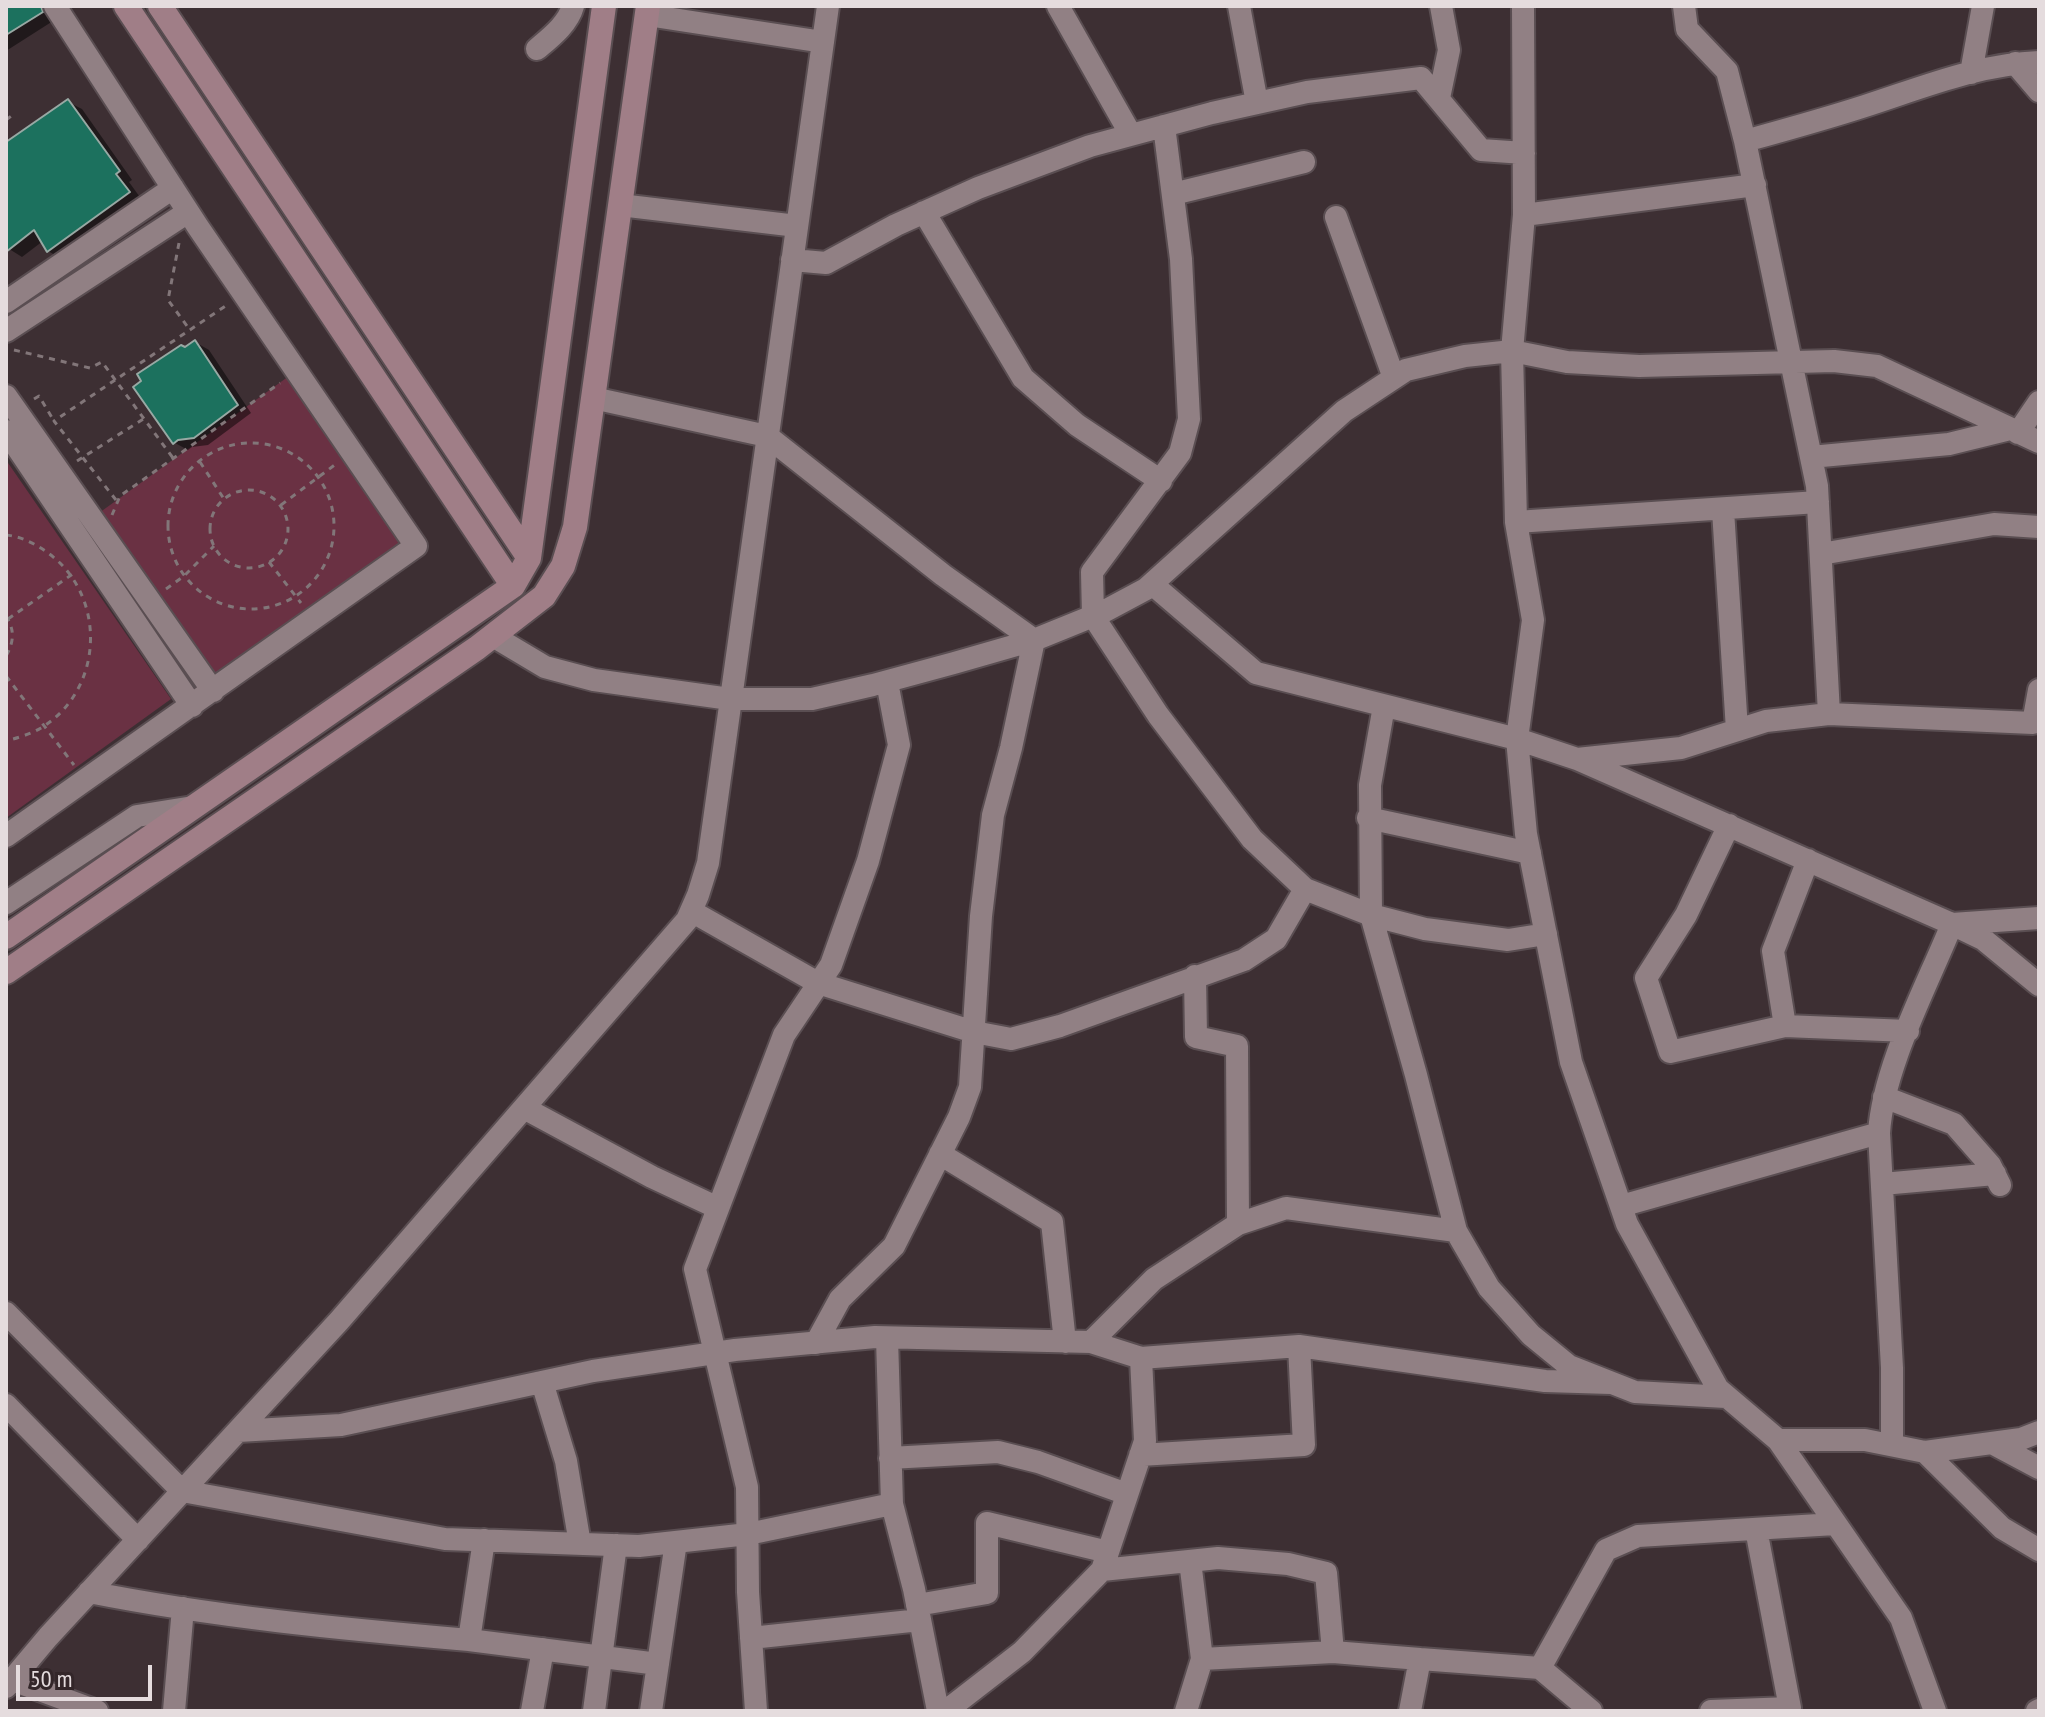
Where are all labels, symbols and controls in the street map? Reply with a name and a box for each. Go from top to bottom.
scale bar [20,1649,156,1699]
text: 50 m [30,1663,72,1694]

